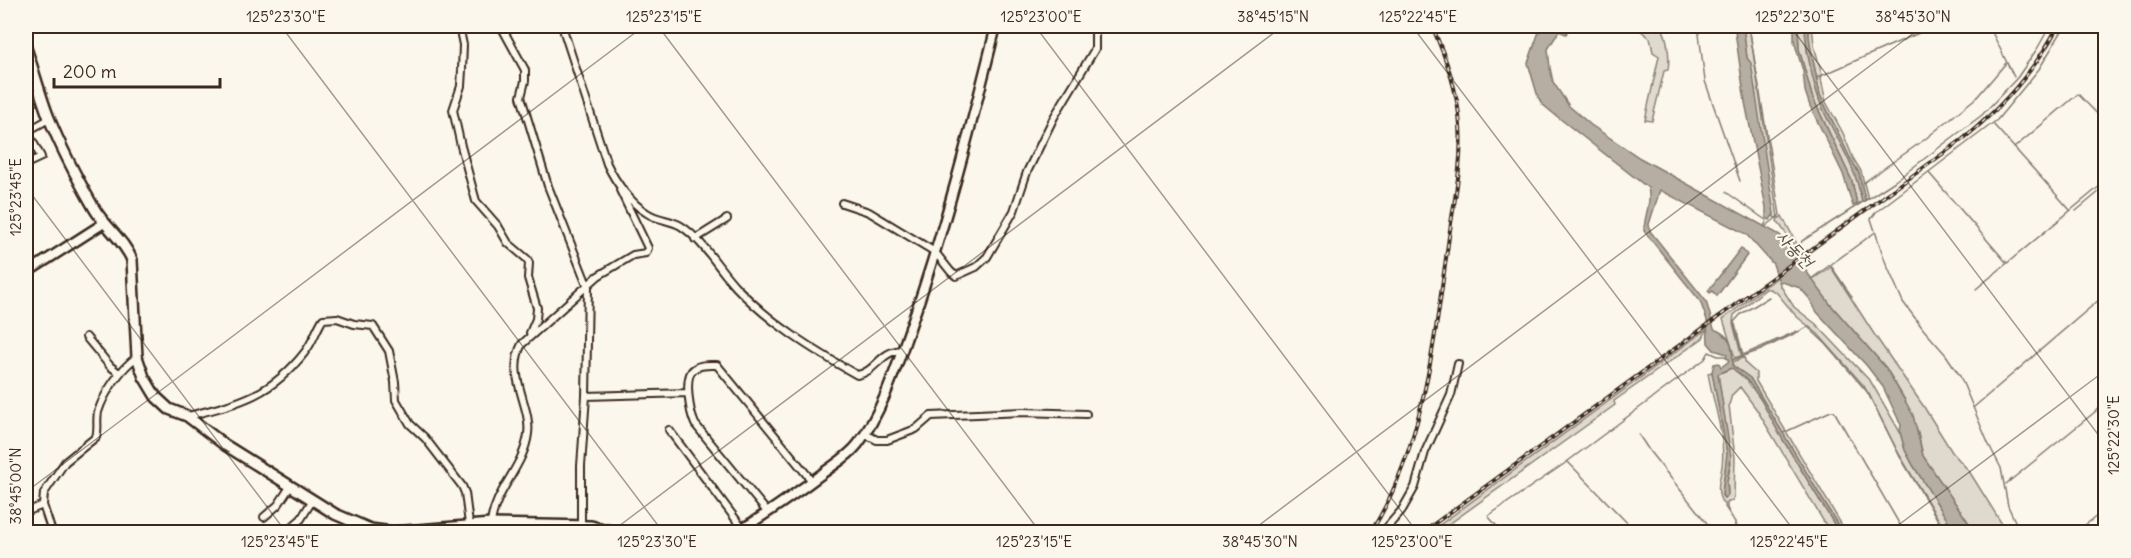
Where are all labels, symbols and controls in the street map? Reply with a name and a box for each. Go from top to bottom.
text: 125°23'30"E [246,7,326,26]
text: 125°23'15"E [626,7,702,26]
text: 125°23'00"E [1000,7,1082,26]
text: 38°45'15"N [1237,7,1309,26]
text: 125°22'45"E [1379,7,1457,26]
text: 125°22'30"E [1755,7,1835,26]
text: 38°45'30"N [1875,7,1951,26]
scale bar [54,51,220,89]
text: 200 m [63,60,117,83]
text: 125°23'45"E [6,158,25,236]
water label: 사동천 [1772,225,1820,273]
text: 125°22'30"E [2104,395,2123,475]
text: 38°45'00"N [6,447,25,525]
text: 125°23'45"E [241,532,319,551]
text: 125°23'30"E [617,532,697,551]
text: 125°23'15"E [996,532,1072,551]
text: 38°45'30"N [1222,532,1298,551]
text: 125°23'00"E [1371,532,1453,551]
text: 125°22'45"E [1750,532,1828,551]

